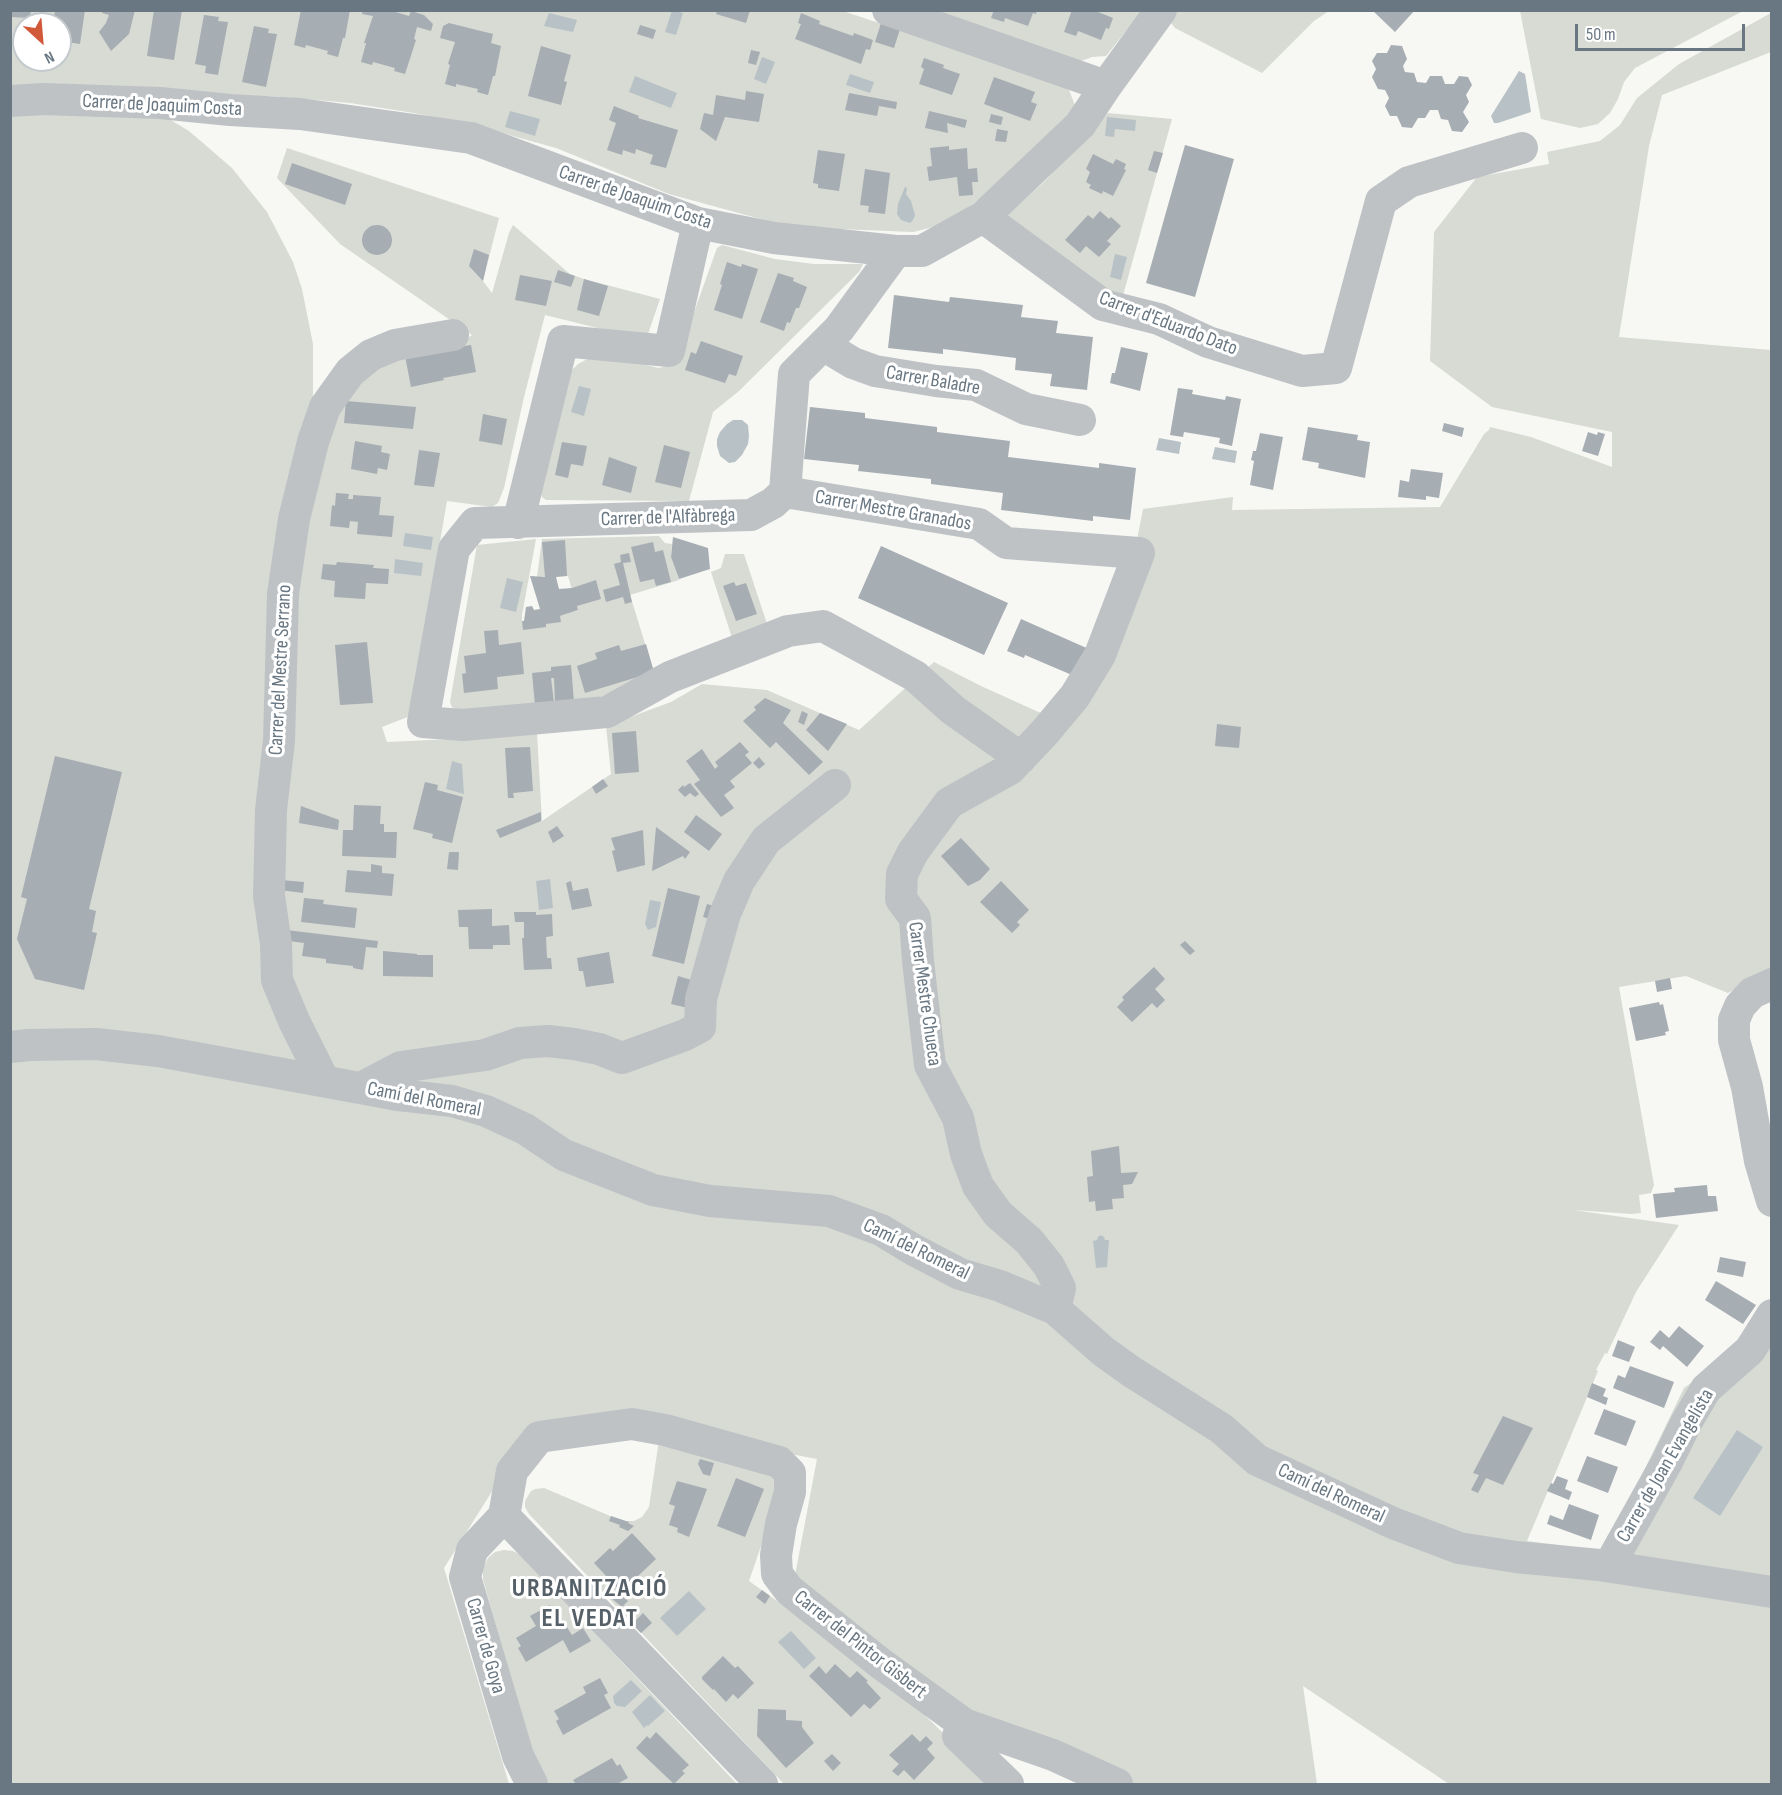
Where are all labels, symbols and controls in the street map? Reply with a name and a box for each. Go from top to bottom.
north arrow [12,12,72,72]
scale bar [1578,12,1748,50]
text: 50 m [1586,24,1616,45]
text: N [41,46,57,67]
street label: Carrer de Joaquim Costa [82,90,242,122]
street label: Carrer de Joaquim Costa [555,161,715,235]
street label: Carrer d'Eduardo Dato [1096,287,1240,361]
street label: Carrer Baladre [884,361,982,401]
street label: Carrer Mestre Granados [813,485,973,537]
street label: Carrer de l'Alfàbrega [600,504,736,532]
street label: Carrer del Mestre Serrano [265,584,297,756]
street label: Carrer Mestre Chueca [902,920,946,1068]
street label: Camí del Romeral [365,1077,483,1123]
street label: Camí del Romeral [859,1214,973,1286]
street label: Carrer de Joan Evangelista [1612,1385,1720,1547]
street label: Camí del Romeral [1274,1459,1388,1529]
district label: URBANITZACIÓ EL VEDAT [512,1573,668,1634]
street label: Carrer del Pintor Gisbert [789,1586,931,1704]
street label: Carrer de Goya [460,1596,510,1696]

